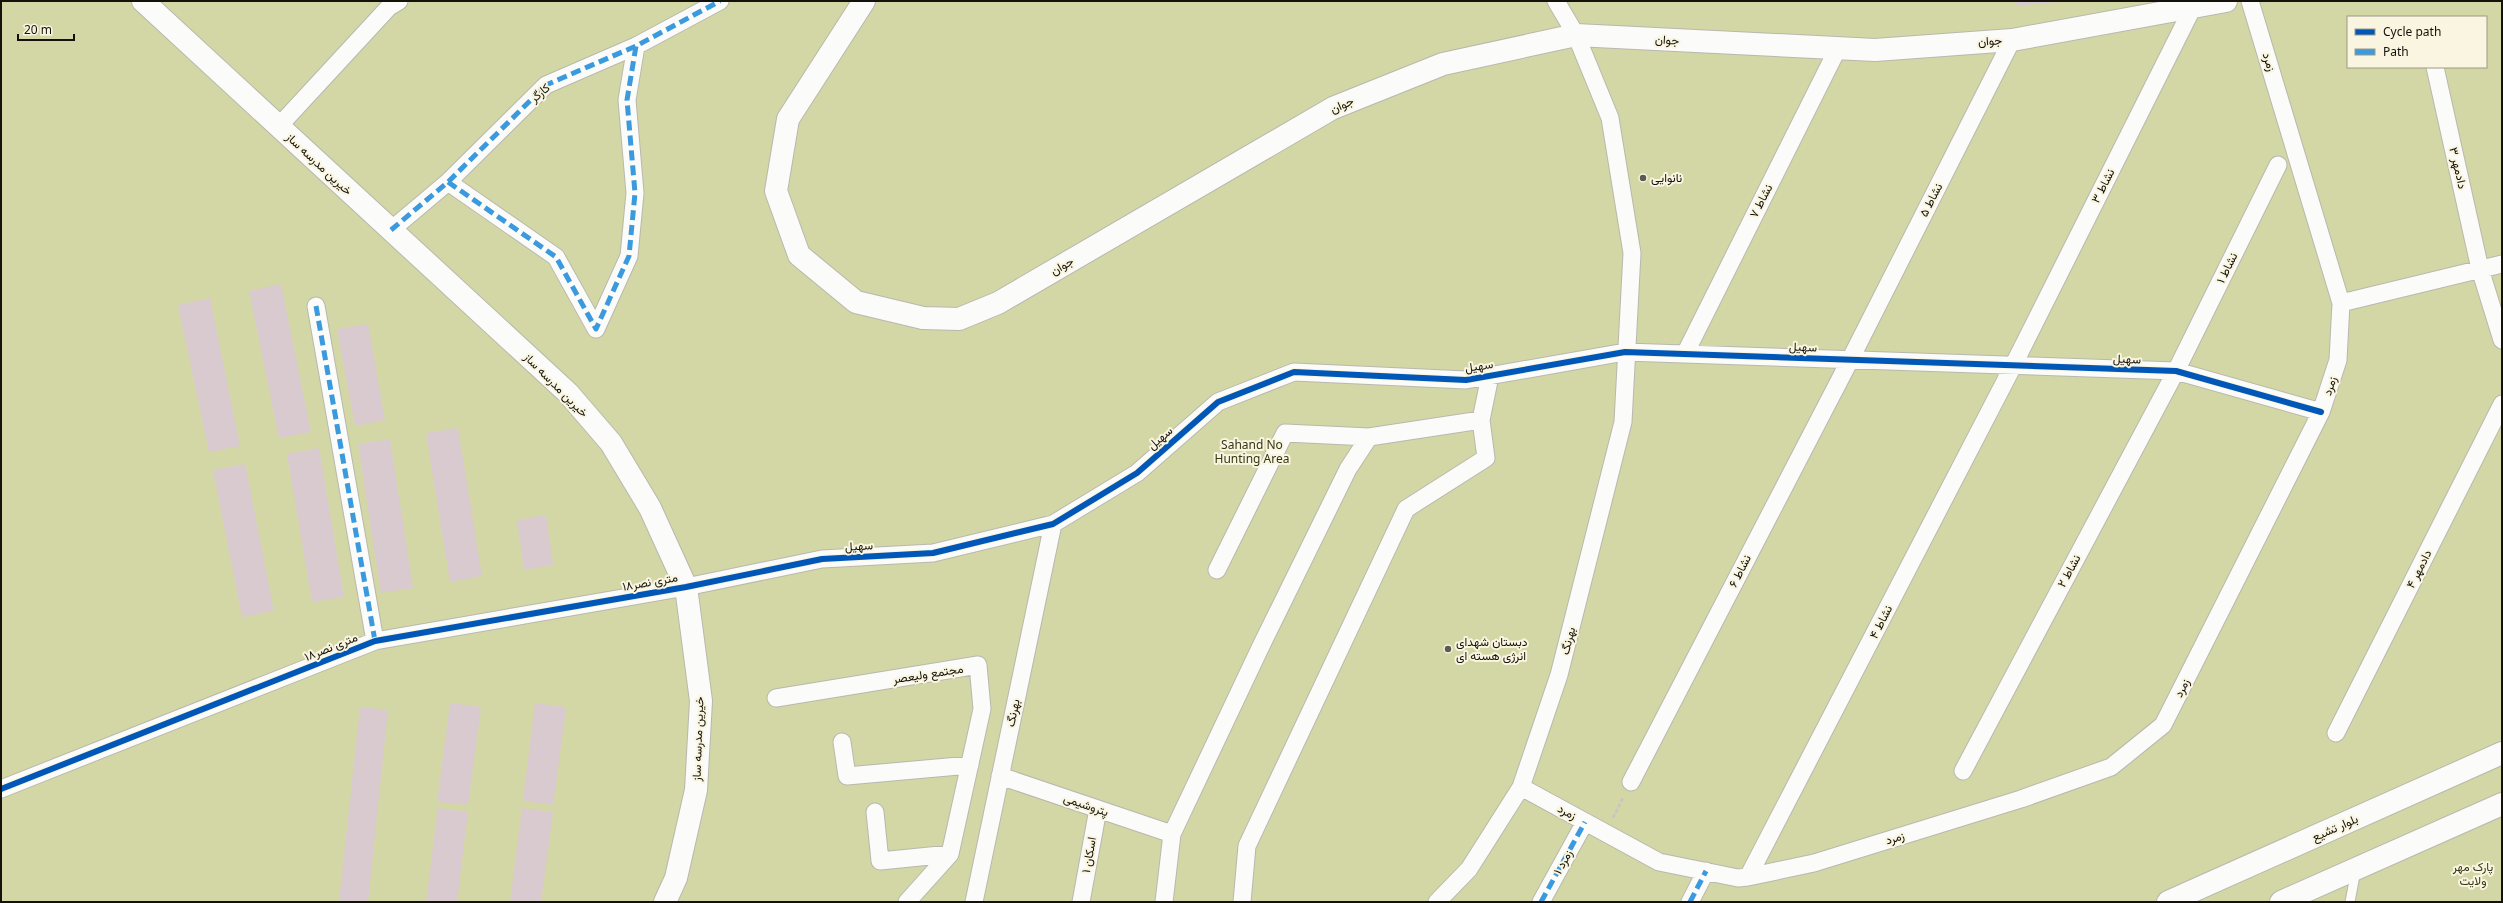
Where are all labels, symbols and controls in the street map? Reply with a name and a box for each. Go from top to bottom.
scale bar [18,16,74,42]
legend [2347,16,2487,68]
text: 20 m [24,21,52,38]
text: Cycle path [2383,23,2441,40]
street label: جوان [1654,30,1680,49]
street label: جوان [1977,31,2003,50]
text: Path [2383,43,2409,60]
street label: زمرد [2259,50,2280,73]
street label: کارگر [525,79,553,107]
street label: جوان [1327,92,1356,117]
street label: خیرین مدرسه ساز [282,128,356,199]
street label: دادمهر ۳ [2445,145,2472,191]
street label: نشاط ۳ [2087,166,2118,206]
place label: نانوایی [1651,169,1682,186]
marker: نانوایی [1638,173,1648,183]
street label: نشاط ۵ [1915,180,1946,220]
street label: نشاط ۷ [1745,181,1776,221]
street label: نشاط ۱ [2212,250,2241,286]
street label: جوان [1047,252,1077,279]
street label: سهیل [1789,338,1817,355]
street label: خیرین مدرسه ساز [520,348,592,421]
street label: سهیل [2113,350,2141,367]
street label: سهیل [1464,355,1494,376]
street label: زمرد [2319,374,2341,398]
street label: سهیل [1143,422,1176,453]
park label: Sahand No Hunting Area [1215,436,1289,467]
street label: سهیل [844,536,874,555]
street label: دادمهر ۴ [2402,546,2436,591]
street label: نشاط ۲ [2053,551,2084,590]
street label: نشاط ۶ [1724,552,1755,590]
street label: ۱۸متری نصر [621,568,679,595]
street label: نشاط ۴ [1865,602,1896,641]
street label: بهرنگ [1556,625,1579,657]
street label: ۱۸متری نصر [302,628,360,665]
place label: دبستان شهدای انرژی هسته ای [1456,633,1528,664]
marker: دبستان شهدای انرژی هسته ای [1443,644,1453,654]
street label: مجتمع ولیعصر [891,660,965,689]
street label: زمرد [2170,675,2193,700]
street label: خیرین مدرسه ساز [687,696,707,783]
street label: بهرنگ [1001,697,1024,728]
street label: پتروشیمی [1061,789,1111,820]
street label: زمرد [1555,800,1580,824]
street label: بلوار تشیع [2309,810,2361,846]
street label: زمرد [1883,827,1906,848]
street label: اسکان ۱ [1077,836,1100,874]
street label: زمرد ۱ [1549,846,1576,877]
park label: پارک مهر ولایت [2452,858,2494,889]

